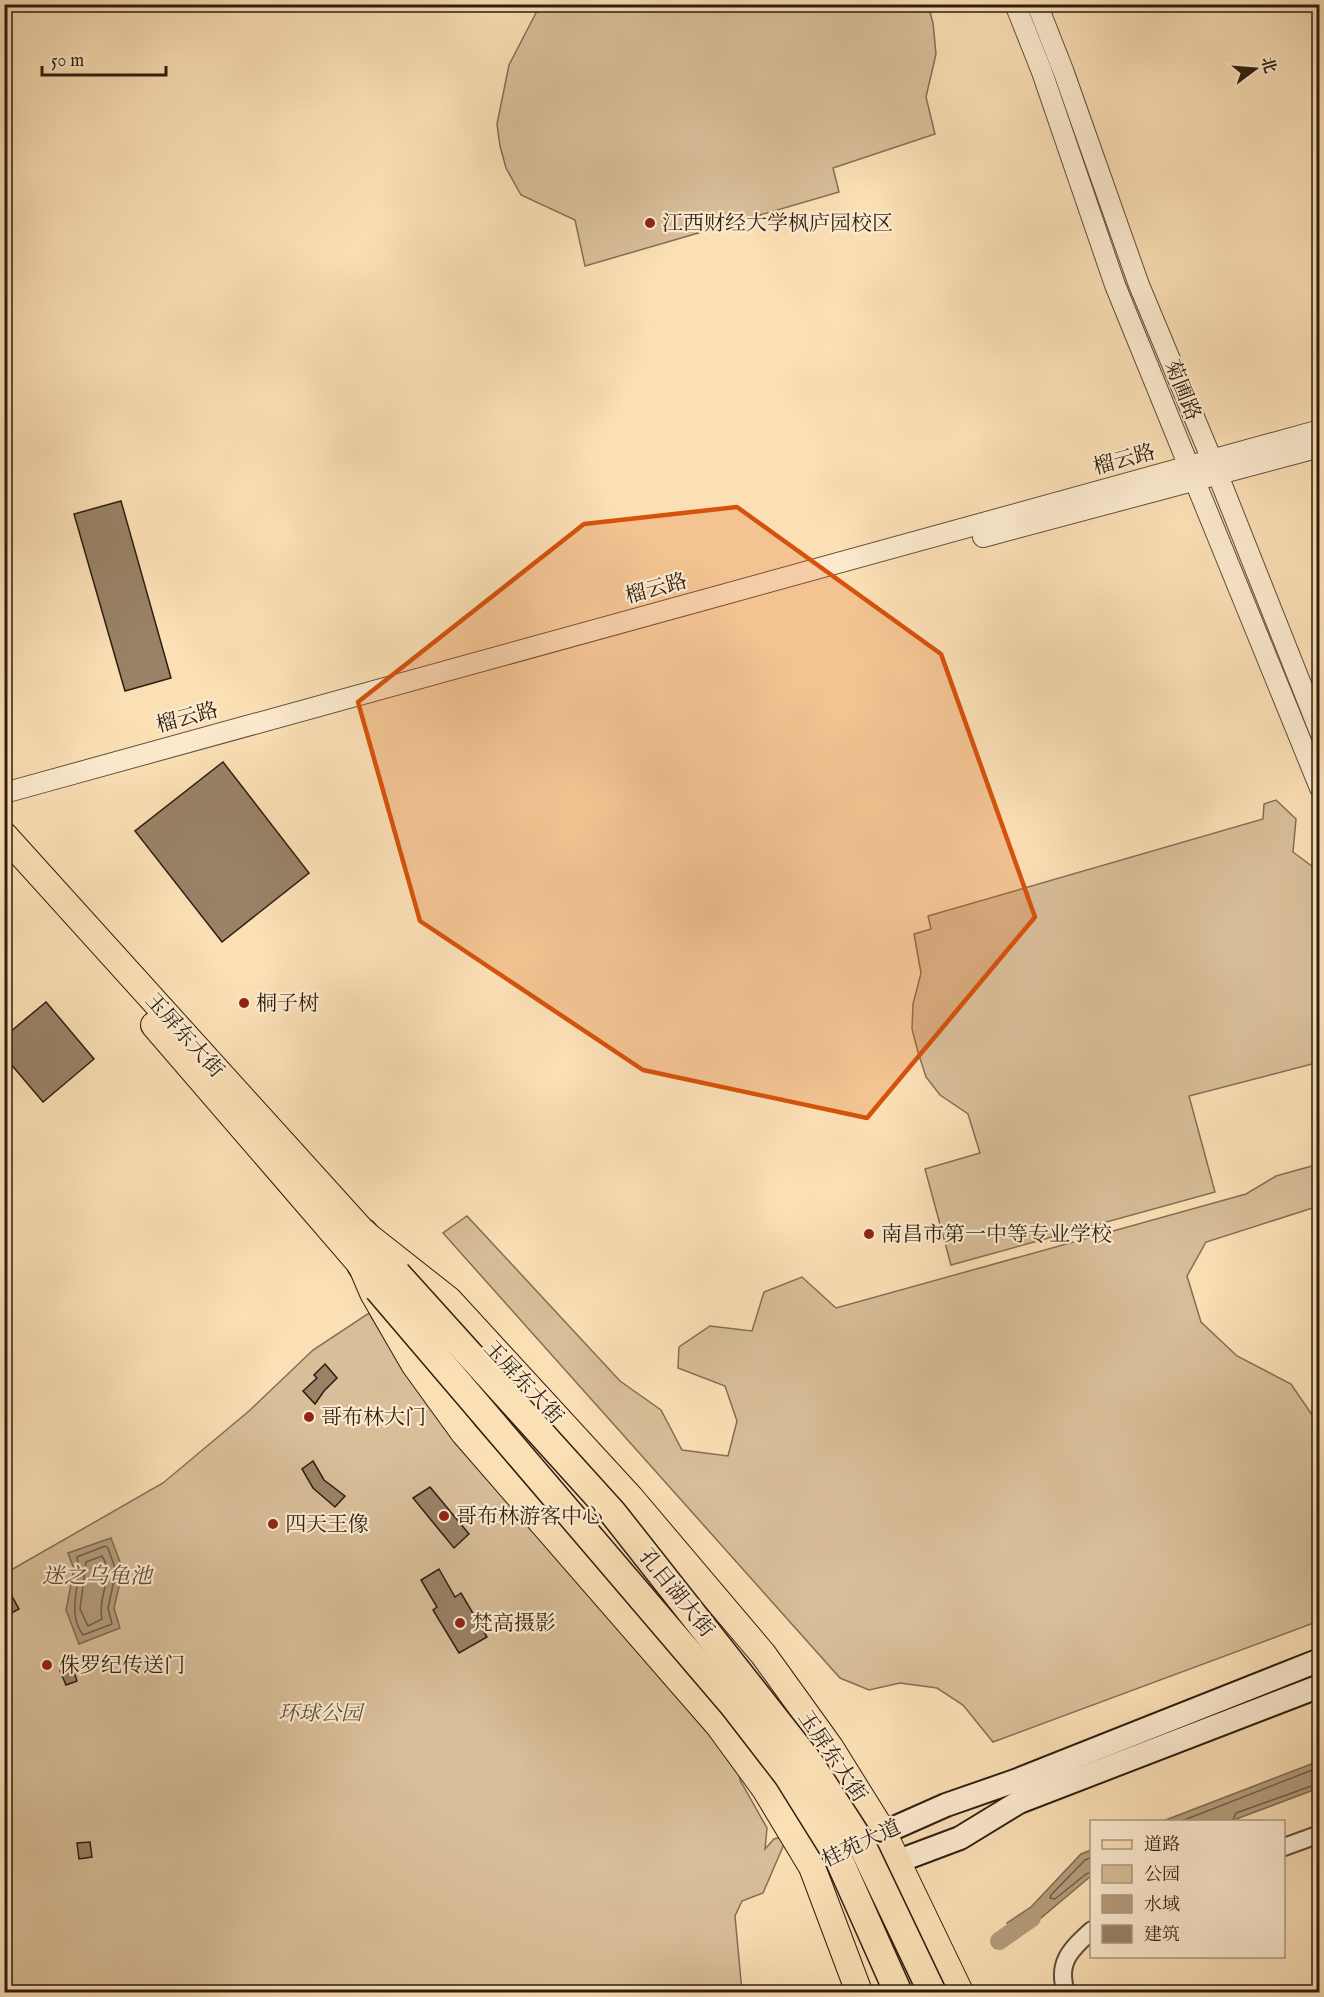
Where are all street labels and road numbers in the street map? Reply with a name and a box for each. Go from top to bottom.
street label: 菊圃路 [1157,356,1206,425]
street label: 榴云路 [1090,439,1158,482]
street label: 榴云路 [622,568,690,611]
street label: 榴云路 [153,697,221,740]
street label: 玉屏东大街 [139,988,229,1084]
street label: 玉屏东大街 [477,1335,569,1431]
street label: 孔目湖大街 [632,1545,719,1643]
street label: 玉屏东大街 [791,1706,872,1808]
street label: 桂苑大道 [818,1814,905,1874]

